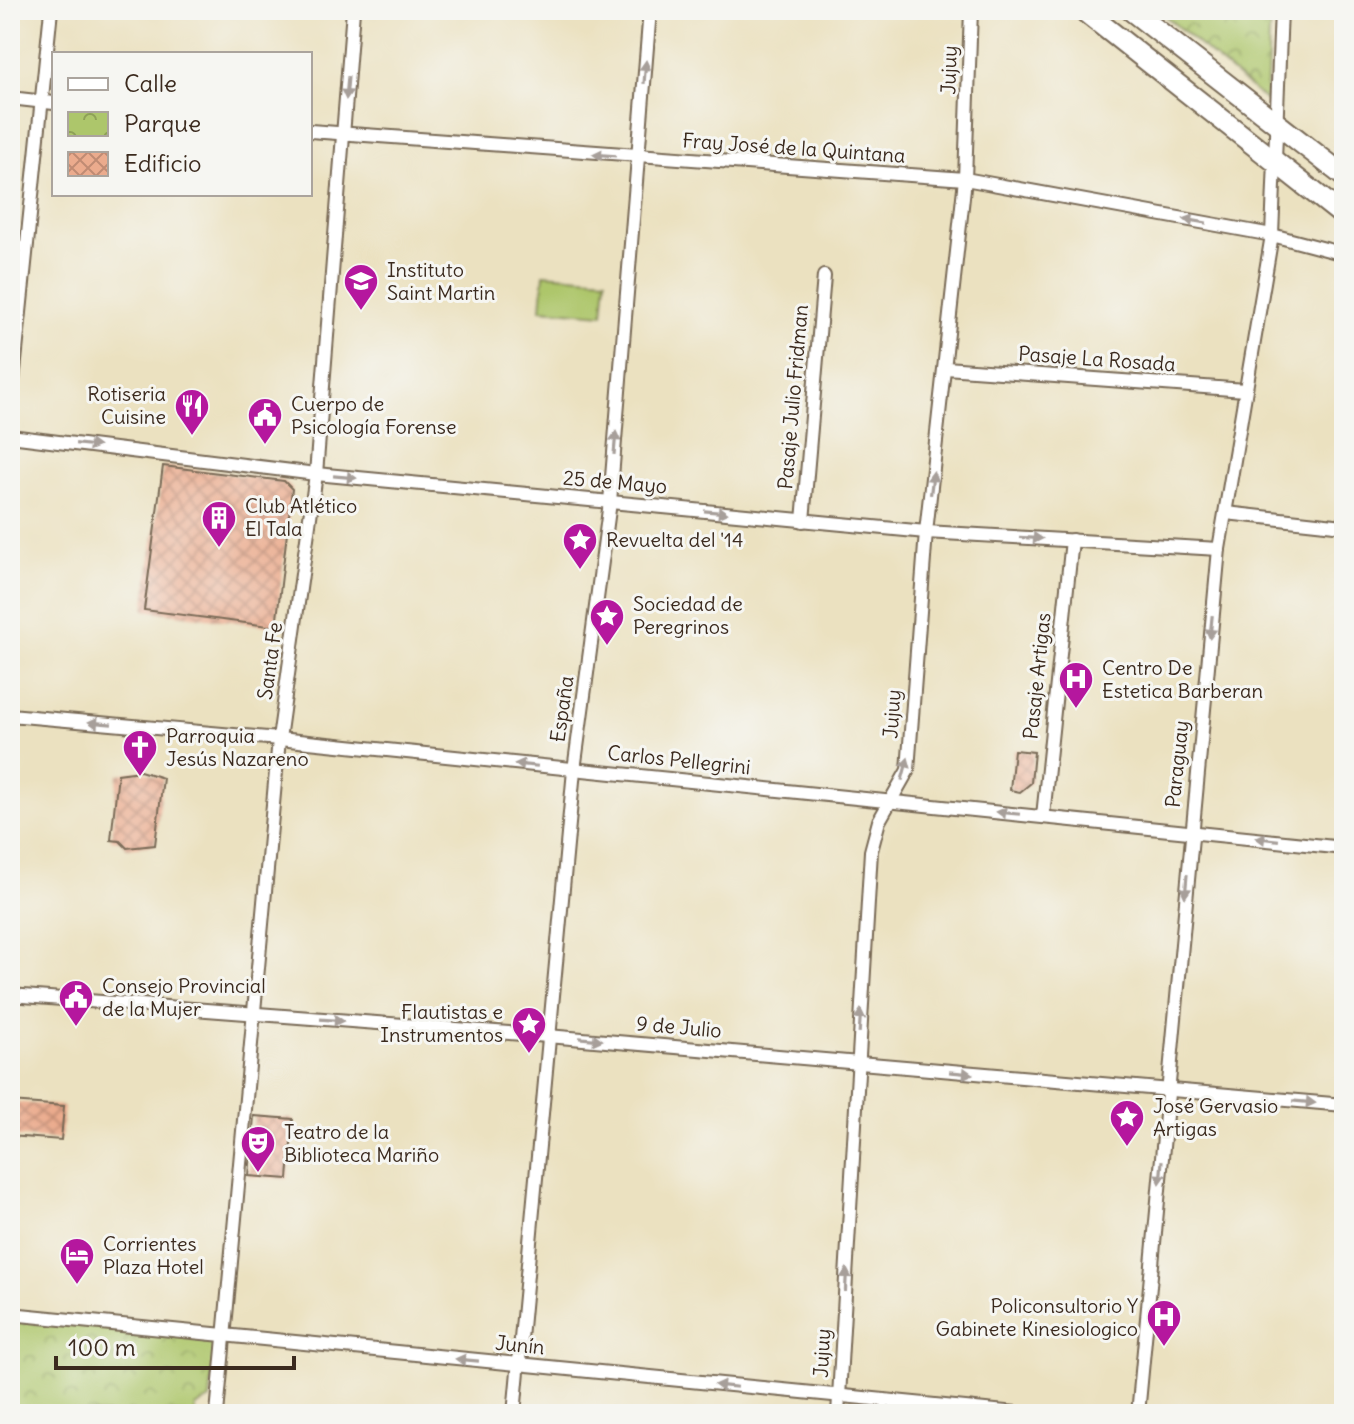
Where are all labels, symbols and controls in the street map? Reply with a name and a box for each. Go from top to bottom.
street label: Jujuy [935,45,962,95]
legend [52,52,312,196]
one-way arrow [639,59,652,84]
text: Calle [124,68,177,98]
one-way arrow [340,76,353,101]
text: Parque [124,108,201,138]
street label: Fray José de la Quintana [682,127,906,168]
text: Edificio [124,148,202,178]
one-way arrow [591,148,616,161]
one-way arrow [1182,214,1207,226]
place label: Instituto Saint Martin [387,257,495,305]
school or university icon: Instituto Saint Martin [342,262,380,312]
street label: Pasaje Julio Fridman [772,303,813,491]
street label: Pasaje La Rosada [1017,341,1177,376]
place label: Rotiseria Cuisine [87,381,166,429]
restaurant icon: Rotiseria Cuisine [173,387,211,437]
place label: Cuerpo de Psicología Forense [291,391,457,439]
public building icon: Cuerpo de Psicología Forense [246,396,284,446]
one-way arrow [609,430,622,455]
one-way arrow [75,439,100,452]
street label: 25 de Mayo [562,464,668,499]
one-way arrow [333,470,358,483]
one-way arrow [926,470,939,495]
place label: Club Atlético El Tala [245,493,357,541]
building icon: Club Atlético El Tala [200,499,238,549]
one-way arrow [704,506,729,519]
place icon: Revuelta del '14 [561,521,599,571]
place label: Revuelta del '14 [606,527,744,552]
one-way arrow [1019,532,1044,545]
place label: Sociedad de Peregrinos [633,591,743,639]
place icon: Sociedad de Peregrinos [588,597,626,647]
street label: Pasaje Artigas [1017,611,1056,741]
one-way arrow [1204,615,1217,640]
street label: Santa Fe [252,621,287,701]
place label: Centro De Estetica Barberan [1102,655,1263,703]
hospital icon: Centro De Estetica Barberan [1057,660,1095,710]
street label: España [544,674,579,744]
street label: Jujuy [877,689,906,739]
one-way arrow [87,716,112,729]
street label: Paraguay [1159,719,1194,809]
place label: Parroquia Jesús Nazareno [166,723,309,771]
church icon: Parroquia Jesús Nazareno [121,728,159,778]
street label: Carlos Pellegrini [606,740,752,779]
one-way arrow [900,756,912,781]
one-way arrow [513,759,538,772]
one-way arrow [995,806,1020,819]
one-way arrow [1254,832,1279,845]
one-way arrow [1179,873,1192,898]
place label: Consejo Provincial de la Mujer [102,973,266,1021]
public building icon: Consejo Provincial de la Mujer [57,978,95,1028]
place label: Flautistas e Instrumentos [380,999,503,1047]
place icon: Flautistas e Instrumentos [510,1005,548,1055]
one-way arrow [854,1008,867,1033]
street label: 9 de Julio [635,1010,723,1043]
one-way arrow [320,1014,345,1027]
one-way arrow [579,1033,604,1046]
one-way arrow [949,1067,974,1080]
place label: José Gervasio Artigas [1153,1093,1278,1141]
one-way arrow [1292,1096,1317,1109]
place icon: José Gervasio Artigas [1108,1098,1146,1148]
place label: Teatro de la Biblioteca Mariño [284,1119,439,1167]
theatre icon: Teatro de la Biblioteca Mariño [239,1124,277,1174]
one-way arrow [1154,1160,1167,1185]
place label: Corrientes Plaza Hotel [103,1231,204,1279]
hotel icon: Corrientes Plaza Hotel [58,1236,96,1286]
one-way arrow [840,1267,853,1292]
place label: Policonsultorio Y Gabinete Kinesiologico [936,1293,1138,1341]
hospital icon: Policonsultorio Y Gabinete Kinesiologico [1145,1298,1183,1348]
scale bar [56,1320,294,1370]
street label: Jujuy [808,1328,835,1378]
street label: Junín [494,1329,546,1360]
text: 100 m [68,1332,136,1362]
one-way arrow [454,1353,479,1366]
one-way arrow [713,1379,738,1392]

